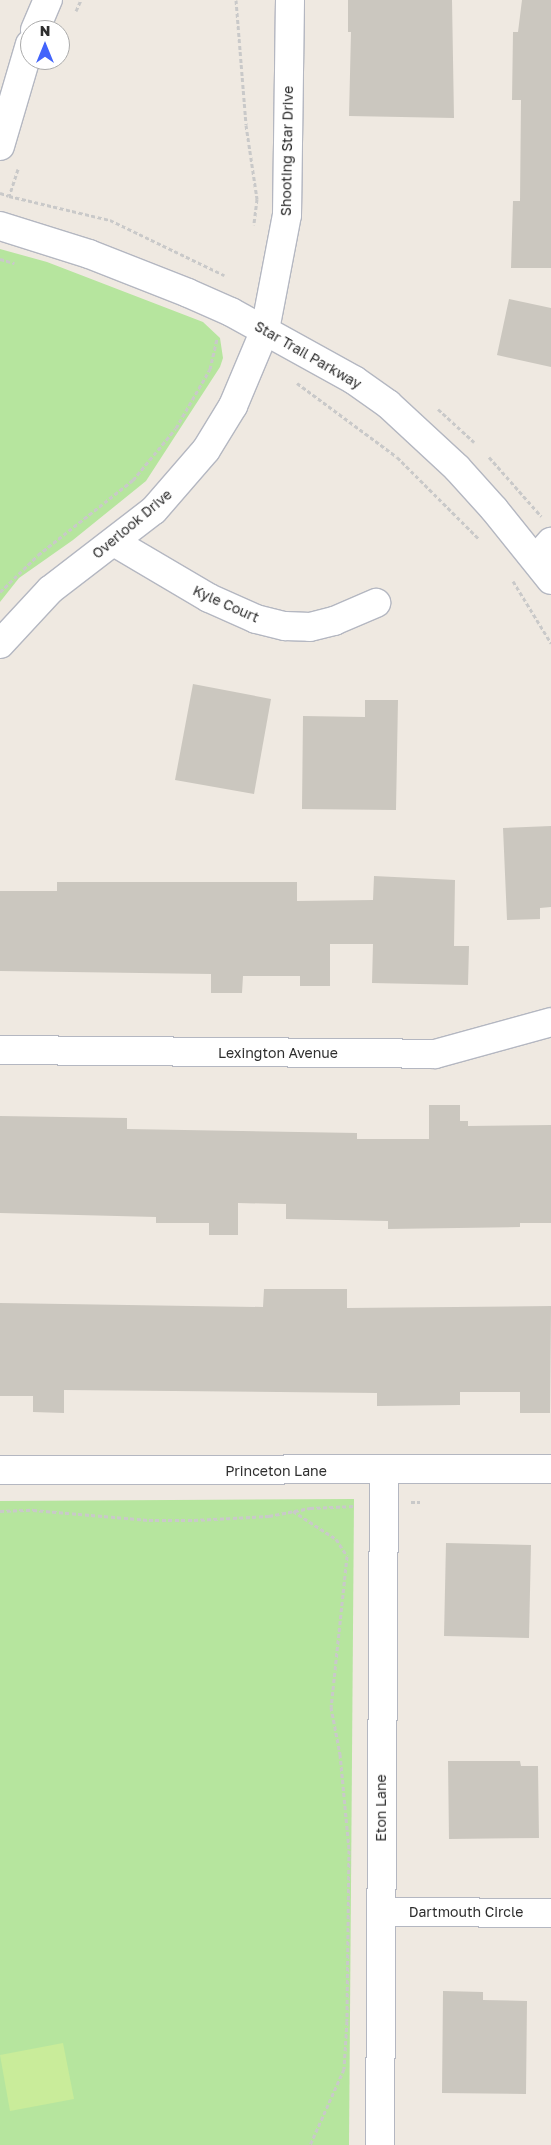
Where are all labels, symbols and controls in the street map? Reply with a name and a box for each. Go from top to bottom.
north arrow [20,20,70,70]
text: N [40,22,50,39]
street label: Shooting Star Drive [277,86,297,216]
street label: Star Trail Parkway [252,318,364,392]
street label: Overlook Drive [89,486,175,562]
street label: Kyle Court [190,582,262,626]
street label: Lexington Avenue [218,1045,338,1061]
street label: Princeton Lane [225,1463,327,1479]
street label: Eton Lane [373,1774,389,1842]
street label: Dartmouth Circle [409,1904,523,1920]

